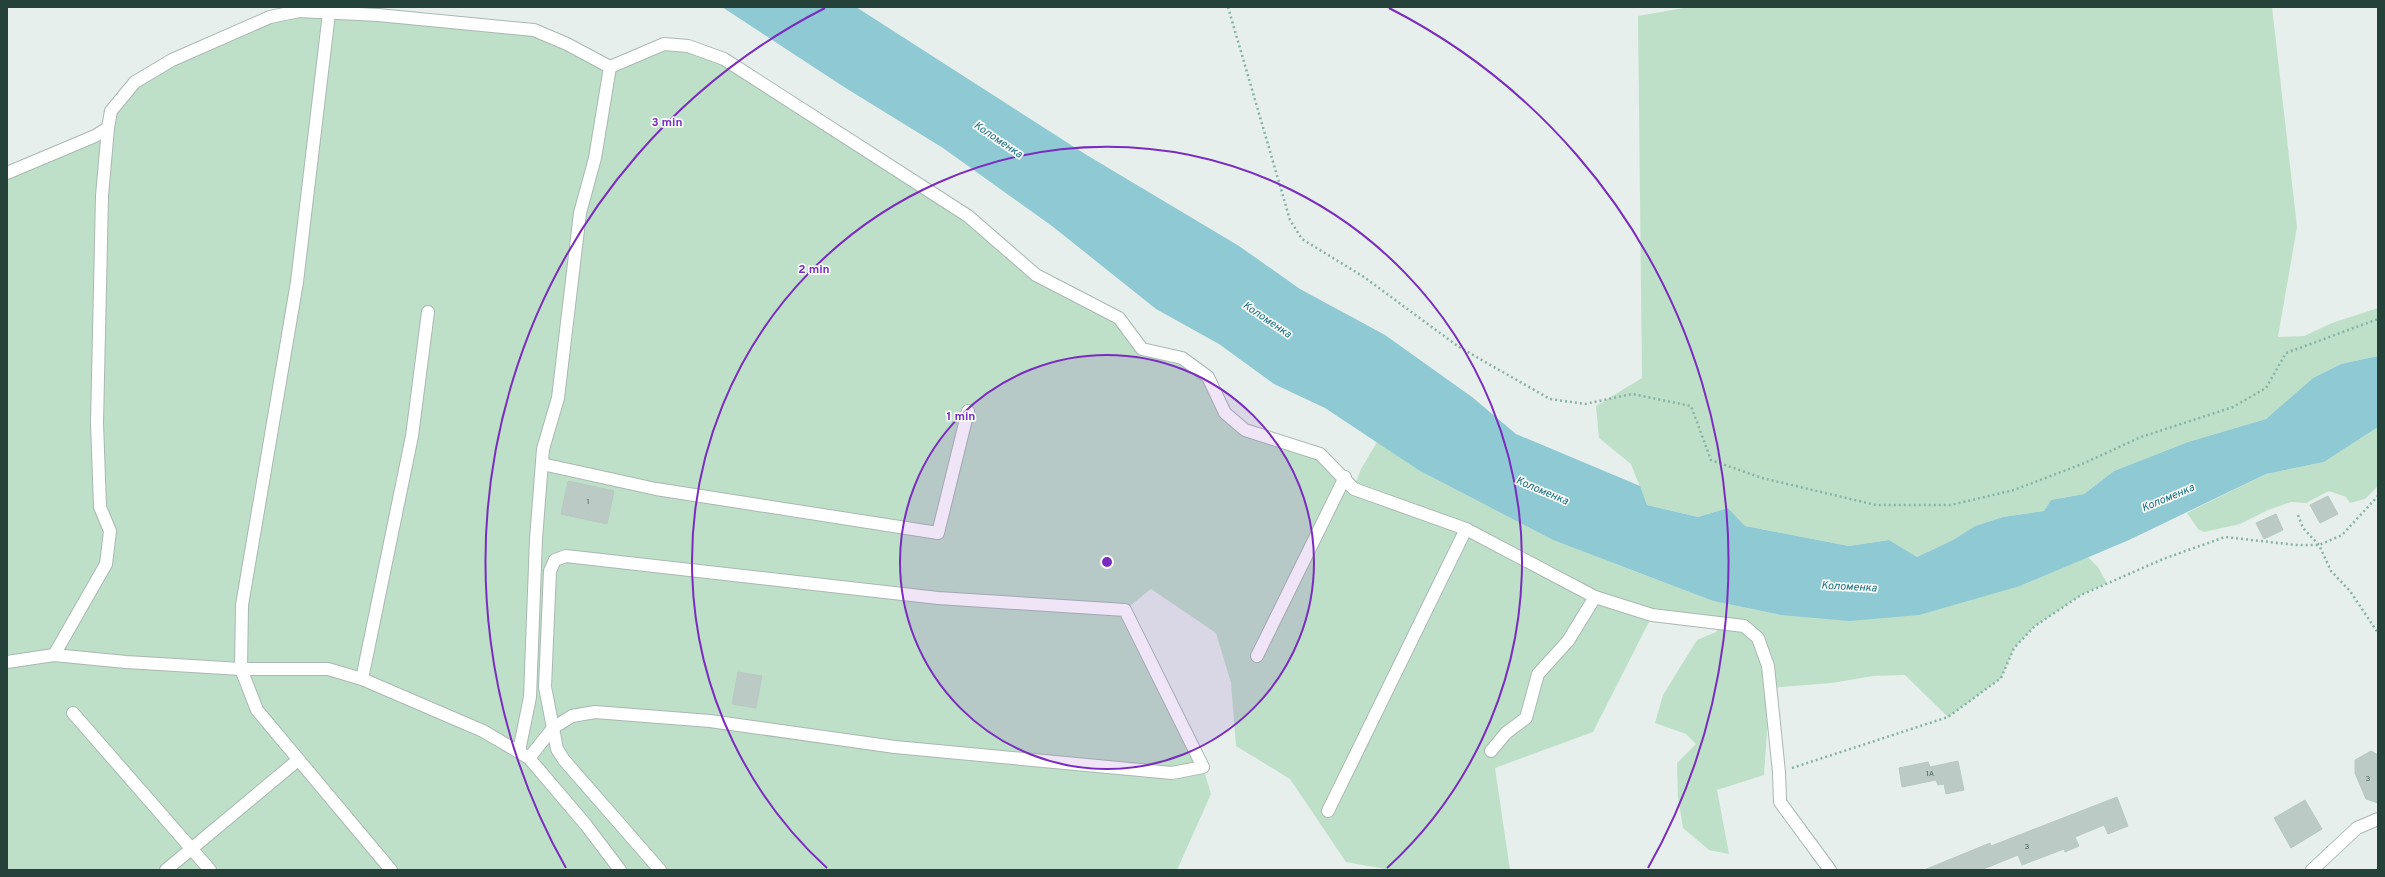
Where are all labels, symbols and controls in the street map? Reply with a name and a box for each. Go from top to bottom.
text: 3 min [651,115,683,131]
water label: Коломенка [971,119,1025,162]
text: 2 min [798,262,830,278]
water label: Коломенка [1240,299,1294,342]
text: 1 min [947,409,975,425]
water label: Коломенка [1514,474,1571,508]
water label: Коломенка [2140,481,2197,515]
house number: 1 [587,497,589,507]
centre of rings [1100,555,1114,569]
water label: Коломенка [1821,579,1878,595]
house number: 1А [1926,769,1935,779]
house number: 3 [2366,774,2371,784]
house number: 3 [2025,842,2030,852]

